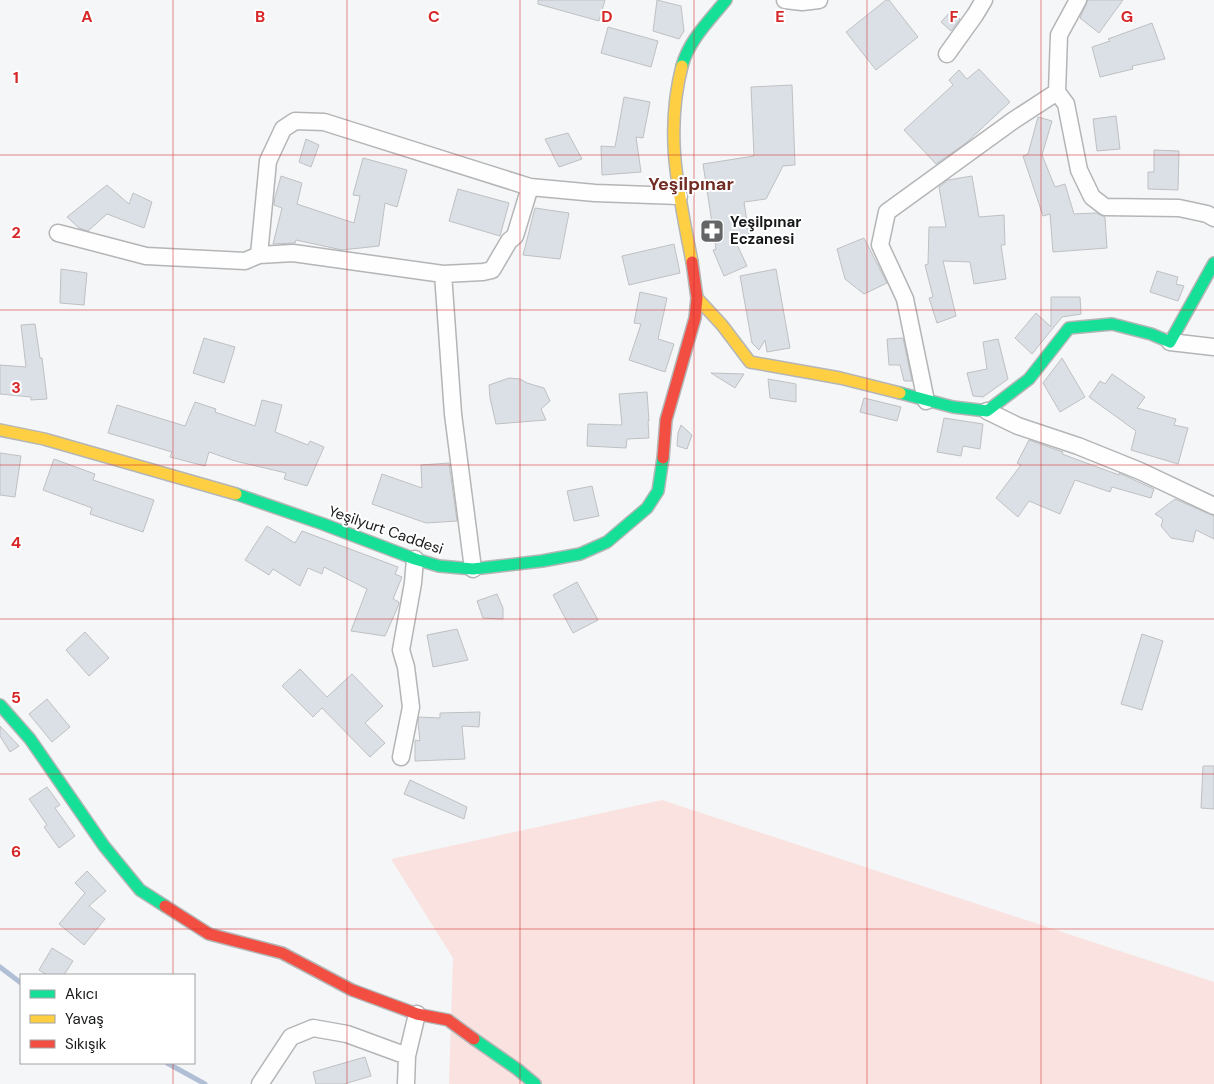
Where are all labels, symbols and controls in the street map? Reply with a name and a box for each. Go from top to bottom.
text: A [81,6,93,27]
text: B [255,6,265,27]
text: C [428,6,440,27]
text: D [601,6,613,27]
text: E [775,6,785,27]
text: F [950,6,959,27]
text: G [1121,6,1133,27]
text: 1 [13,67,19,88]
district label: Yeşilpınar [648,172,734,196]
place label: Yeşilpınar Eczanesi [730,212,801,249]
pharmacy icon: Yeşilpınar Eczanesi [699,218,725,244]
text: 2 [11,222,21,243]
text: 3 [11,377,21,398]
street label: Yeşilyurt Caddesi [326,501,446,559]
text: 4 [11,532,21,553]
text: 5 [11,687,21,708]
text: 6 [11,841,21,862]
legend [20,974,195,1064]
text: Akıcı [65,984,98,1004]
text: Yavaş [65,1009,104,1029]
text: Sıkışık [65,1034,107,1054]

